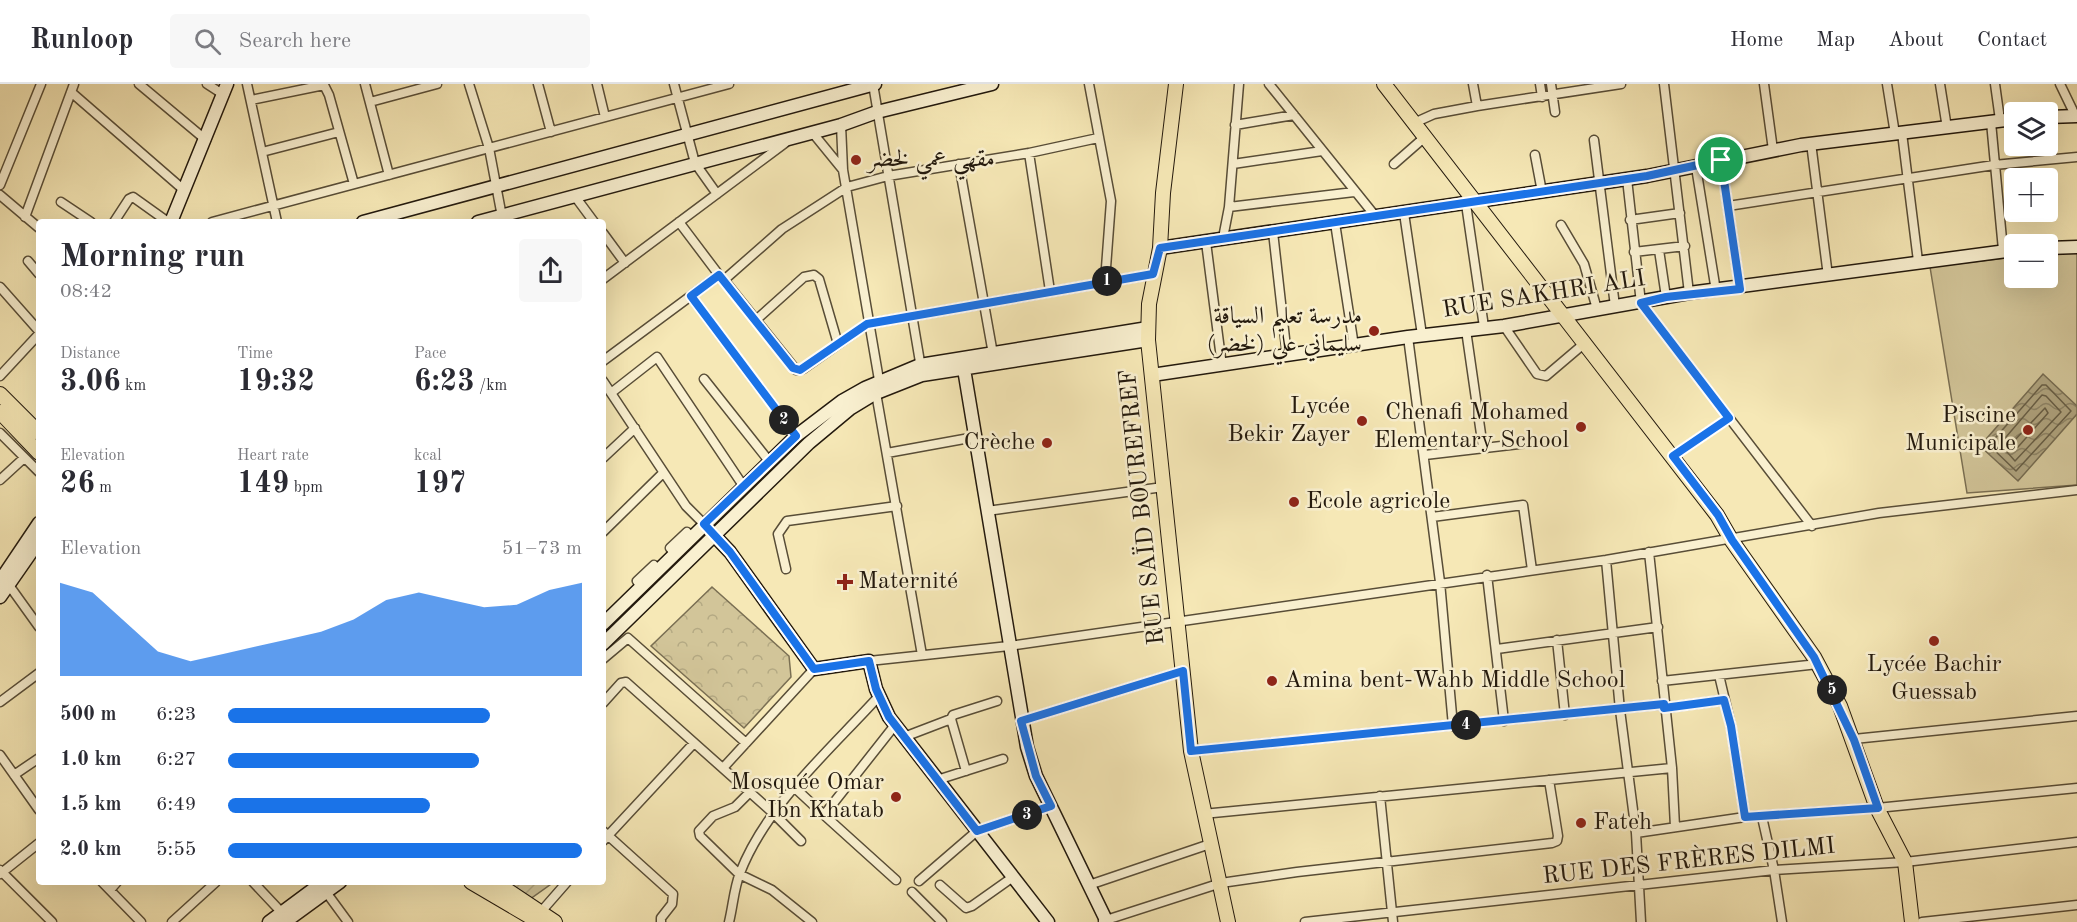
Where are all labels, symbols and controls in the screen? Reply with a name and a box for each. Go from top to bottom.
search box [170,14,590,68]
icon: search [191,25,224,58]
text: Runloop [30,27,134,55]
text: Search here [239,30,351,52]
text: Home [1730,30,1783,51]
text: Map [1816,30,1855,51]
text: About [1888,30,1944,51]
text: Contact [1977,30,2047,51]
map controls [2004,102,2058,288]
button: layers [2004,102,2058,156]
pin [1695,134,1746,185]
icon: arrive [1704,143,1737,176]
place label: مقهي عمي لخضر [865,148,995,181]
marker: مقهي عمي لخضر [849,153,863,167]
button: + [2004,168,2058,222]
button: − [2004,234,2058,288]
button: share [519,239,582,302]
text: Morning run [60,241,245,274]
pin: 1 [1092,266,1122,296]
street label: RUE SAKHRI ALI [1441,267,1647,323]
text: 1 [1102,273,1112,289]
text: 08:42 [60,282,112,302]
place label: مدرسة تعليم السياقة سليماني علي (لخضر) [1206,305,1362,366]
marker: مدرسة تعليم السياقة سليماني علي (لخضر) [1367,324,1381,338]
text: Distance [60,346,120,362]
text: Time [237,346,273,362]
text: Pace [414,346,446,362]
text: 3.06 [60,367,121,397]
text: 19:32 [237,367,315,397]
text: 6:23 [414,367,475,397]
street label: RUE SAÏD BOUREFREF [1114,368,1169,646]
text: km [121,378,146,394]
text: /km [475,378,507,394]
place label: Lycée Bekir Zayer [1227,395,1350,447]
place label: Chenafi Mohamed Elementary School [1374,401,1569,453]
place label: Piscine Municipale [1905,404,2016,456]
pin: 2 [769,405,799,435]
text: 2 [779,412,789,428]
marker: Lycée Bekir Zayer [1355,414,1369,428]
marker: Chenafi Mohamed Elementary School [1574,420,1588,434]
marker: Piscine Municipale [2021,423,2035,437]
place label: Crèche [963,431,1035,455]
marker: Crèche [1040,436,1054,450]
text: Elevation [60,448,125,464]
text: Heart rate [237,448,309,464]
text: kcal [414,448,442,464]
text: 26 [60,469,95,499]
text: 149 [237,469,289,499]
text: 197 [414,469,466,499]
text: m [95,480,112,496]
text: bpm [289,480,323,496]
place label: Ecole agricole [1306,490,1450,514]
marker: Ecole agricole [1287,495,1301,509]
text: Elevation [60,539,141,559]
text: 51–73 m [502,539,582,559]
place label: Maternité [858,570,958,594]
marker: Maternité [836,573,854,591]
marker: Lycée Bachir Guessab [1927,634,1941,648]
place label: Lycée Bachir Guessab [1866,653,2002,705]
place label: Amina bent-Wahb Middle School [1284,669,1625,693]
marker: Amina bent-Wahb Middle School [1265,674,1279,688]
pin: 5 [1817,675,1847,705]
text: 5 [1827,682,1837,698]
text: 500 m [60,705,116,725]
text: 6:23 [156,705,196,725]
pin: 4 [1451,710,1481,740]
text: 4 [1461,717,1471,733]
text: 1.0 km [60,750,122,770]
text: 6:27 [156,750,196,770]
place label: Mosquée Omar Ibn Khatab [730,771,884,823]
marker: Mosquée Omar Ibn Khatab [889,790,903,804]
text: 1.5 km [60,795,122,815]
text: 6:49 [156,795,196,815]
pin: 3 [1012,800,1042,830]
text: 3 [1022,807,1032,823]
place label: Fateh [1593,811,1652,835]
marker: Fateh [1574,816,1588,830]
street label: RUE DES FRÈRES DILMI [1541,831,1837,889]
text: 2.0 km [60,840,122,860]
text: 5:55 [156,840,196,860]

